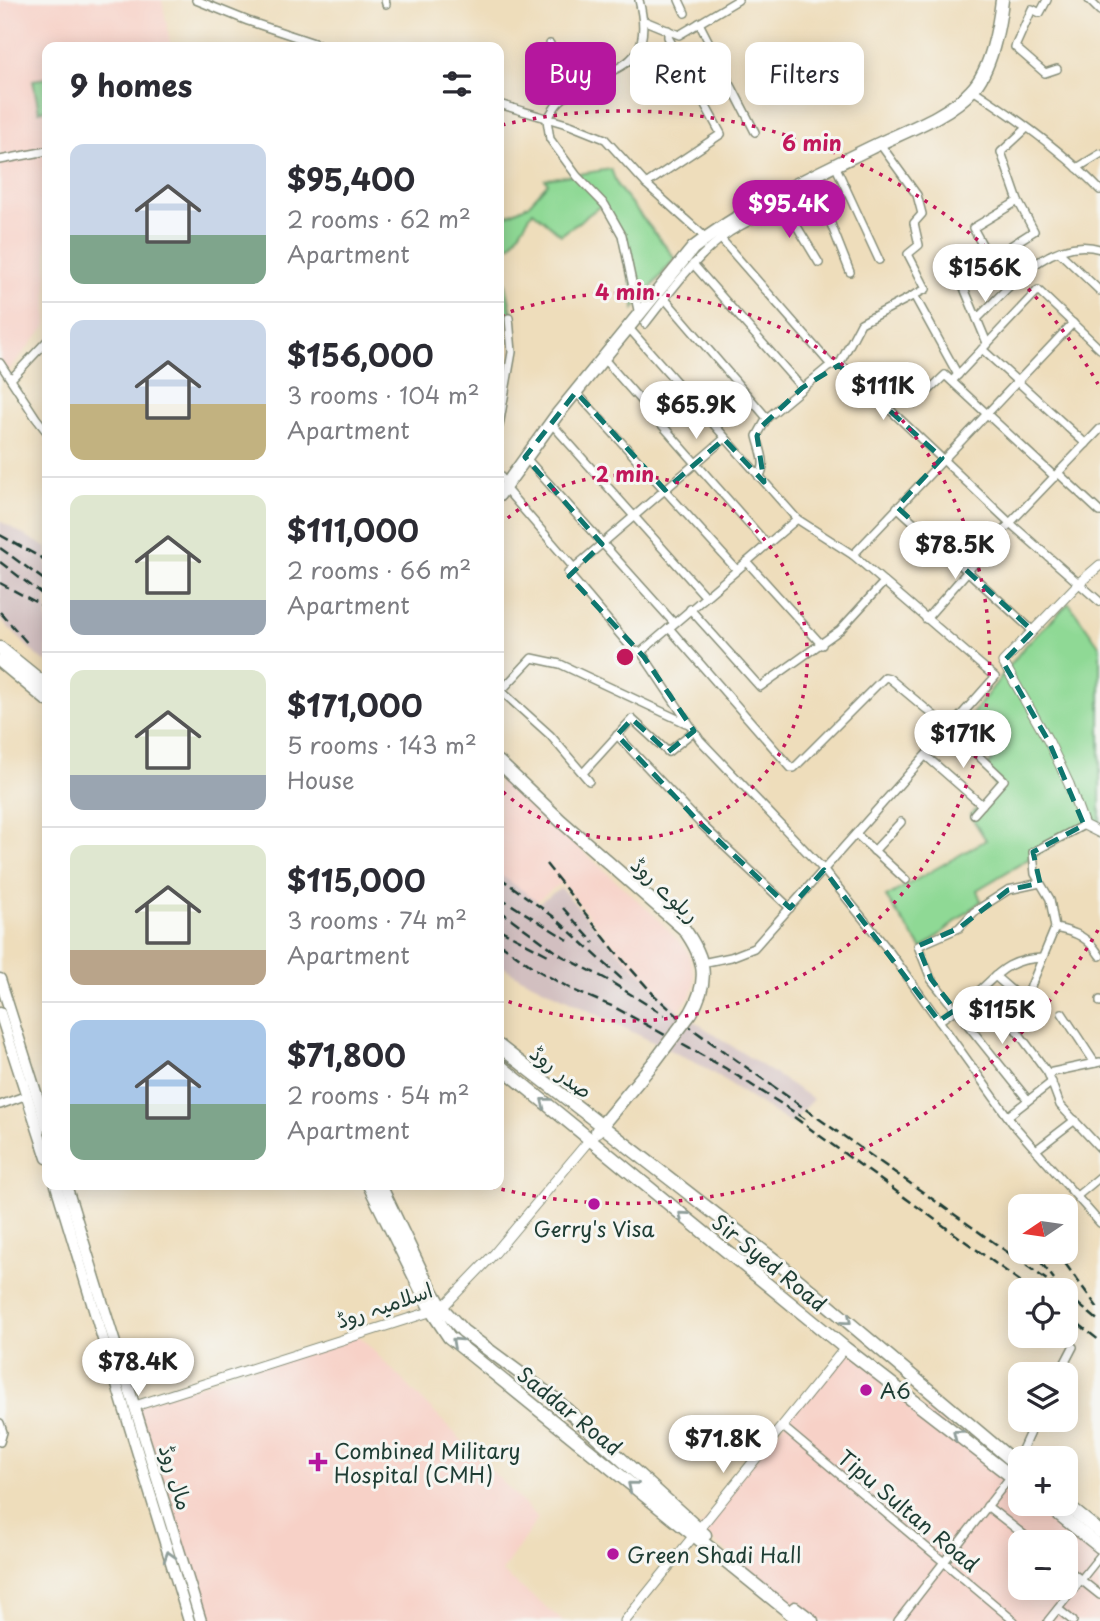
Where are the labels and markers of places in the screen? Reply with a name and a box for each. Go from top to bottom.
pin: $95.4K [732,180,846,240]
pin: $156K [936,244,1034,304]
pin: $111K [834,362,932,422]
pin: $65.9K [639,382,753,441]
pin: $78.5K [898,522,1012,581]
centre of rings [613,645,637,669]
pin: $171K [914,710,1012,770]
pin: $115K [953,986,1051,1046]
marker: Gerry's Visa [586,1196,602,1212]
place label: Gerry's Visa [534,1212,655,1244]
pin: $78.4K [81,1338,195,1398]
place label: A6 [880,1374,911,1406]
marker: A6 [858,1382,874,1398]
pin: $71.8K [666,1416,780,1475]
place label: Combined Military Hospital (CMH) [334,1434,521,1490]
marker: Combined Military Hospital (CMH) [308,1452,328,1472]
place label: Green Shadi Hall [627,1538,801,1570]
marker: Green Shadi Hall [605,1546,621,1562]

